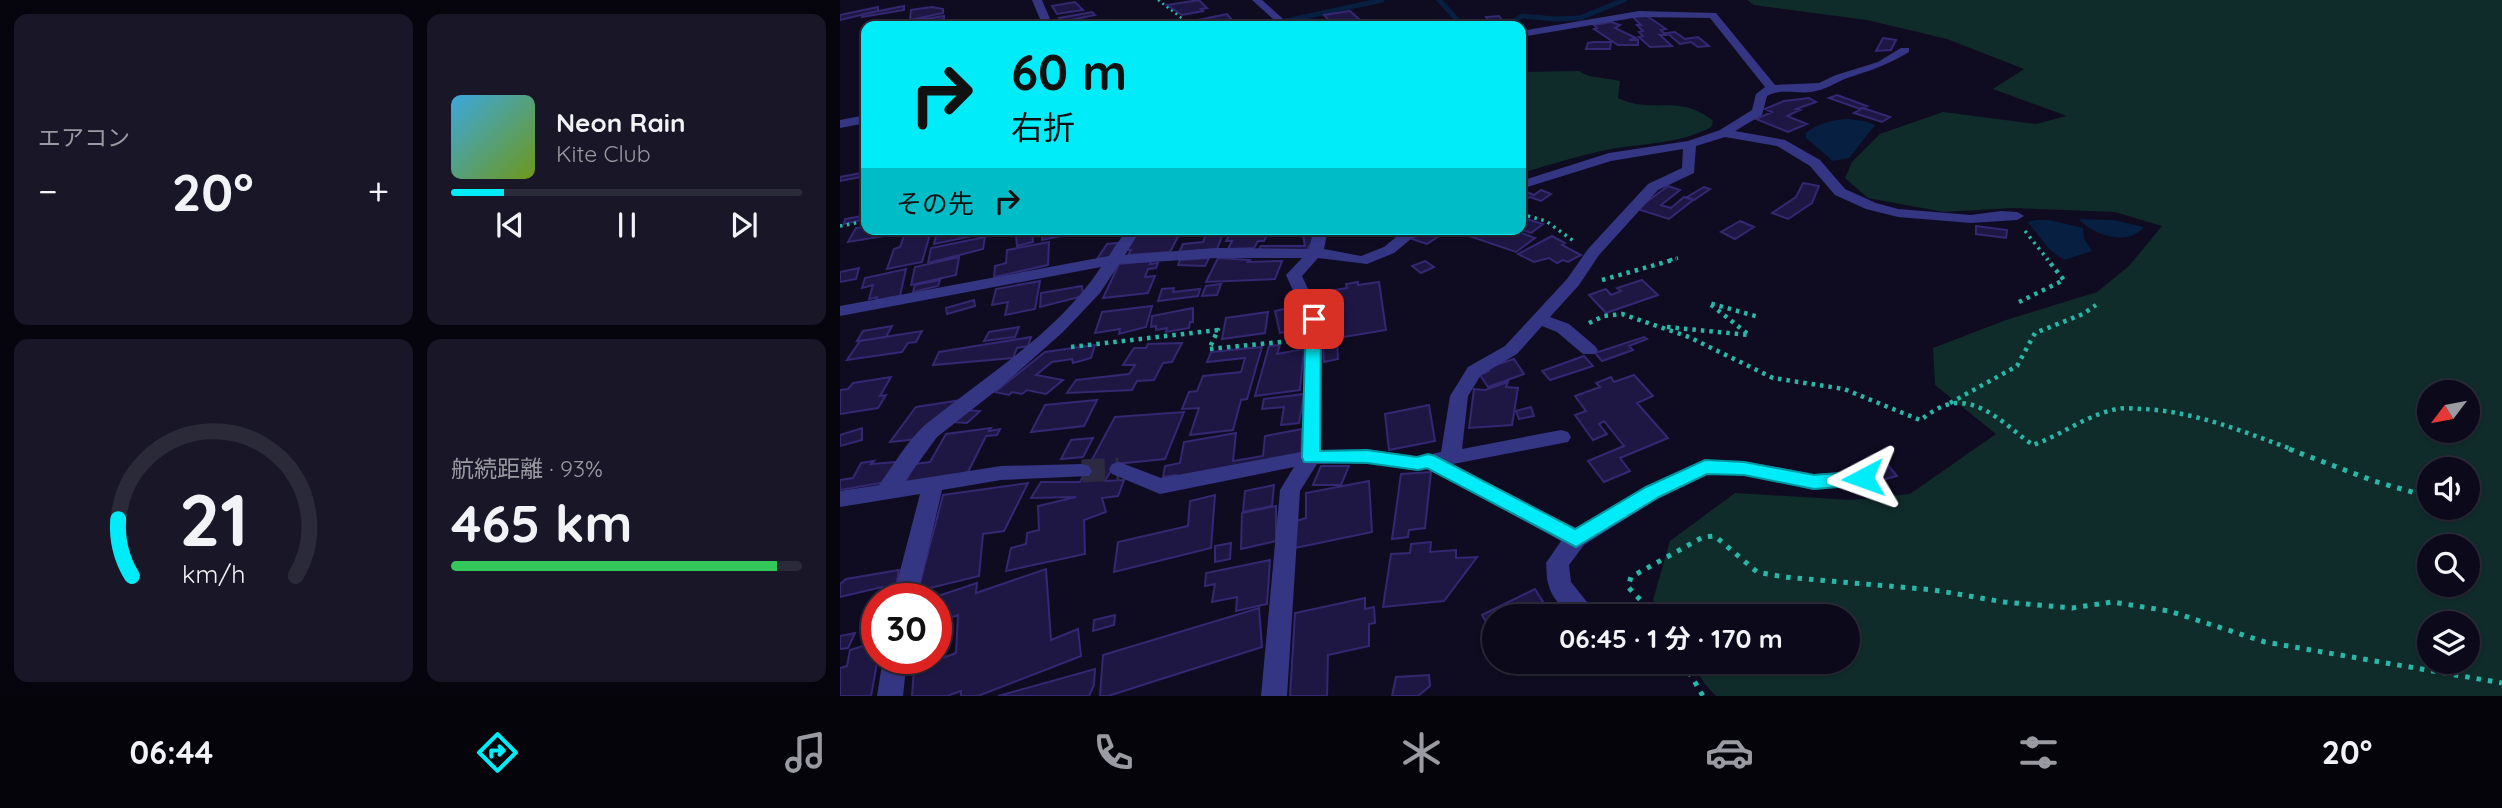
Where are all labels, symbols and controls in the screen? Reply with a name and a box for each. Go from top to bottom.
text: 60 m [1011,41,1127,102]
icon: right [896,49,987,140]
text: Neon Rain [556,106,685,139]
text: 右折 [1011,107,1075,147]
text: エアコン [38,123,130,152]
text: Kite Club [556,139,651,168]
text: 20° [172,159,254,224]
text: − [38,167,58,215]
text: + [368,167,389,215]
icon: right [988,182,1026,220]
text: その先 [896,187,974,220]
icon: previous [491,206,529,244]
icon: pause [608,206,646,244]
icon: next [725,206,763,244]
pin [1284,289,1344,349]
icon: arrive [1295,300,1333,338]
north arrow [2417,380,2480,443]
map controls [2417,380,2480,674]
position arrow [1826,441,1900,515]
text: 航続距離 · 93% [451,454,603,483]
button: sound [2417,457,2480,520]
text: 21 [179,474,248,565]
text: 465 km [451,490,632,555]
button: search [2417,534,2480,597]
text: km/h [182,558,245,589]
speed limit sign: 30 [861,583,952,674]
button: layers [2417,611,2480,674]
text: 06:45 · 1 分 · 170 m [1559,622,1783,655]
icon: directions [473,728,522,777]
icon: music [781,728,830,777]
icon: phone [1089,728,1138,777]
icon: climate [1397,728,1446,777]
icon: car [1705,728,1754,777]
icon: filters [2014,728,2063,777]
text: 06:44 [130,732,213,772]
text: 20° [2322,732,2372,772]

